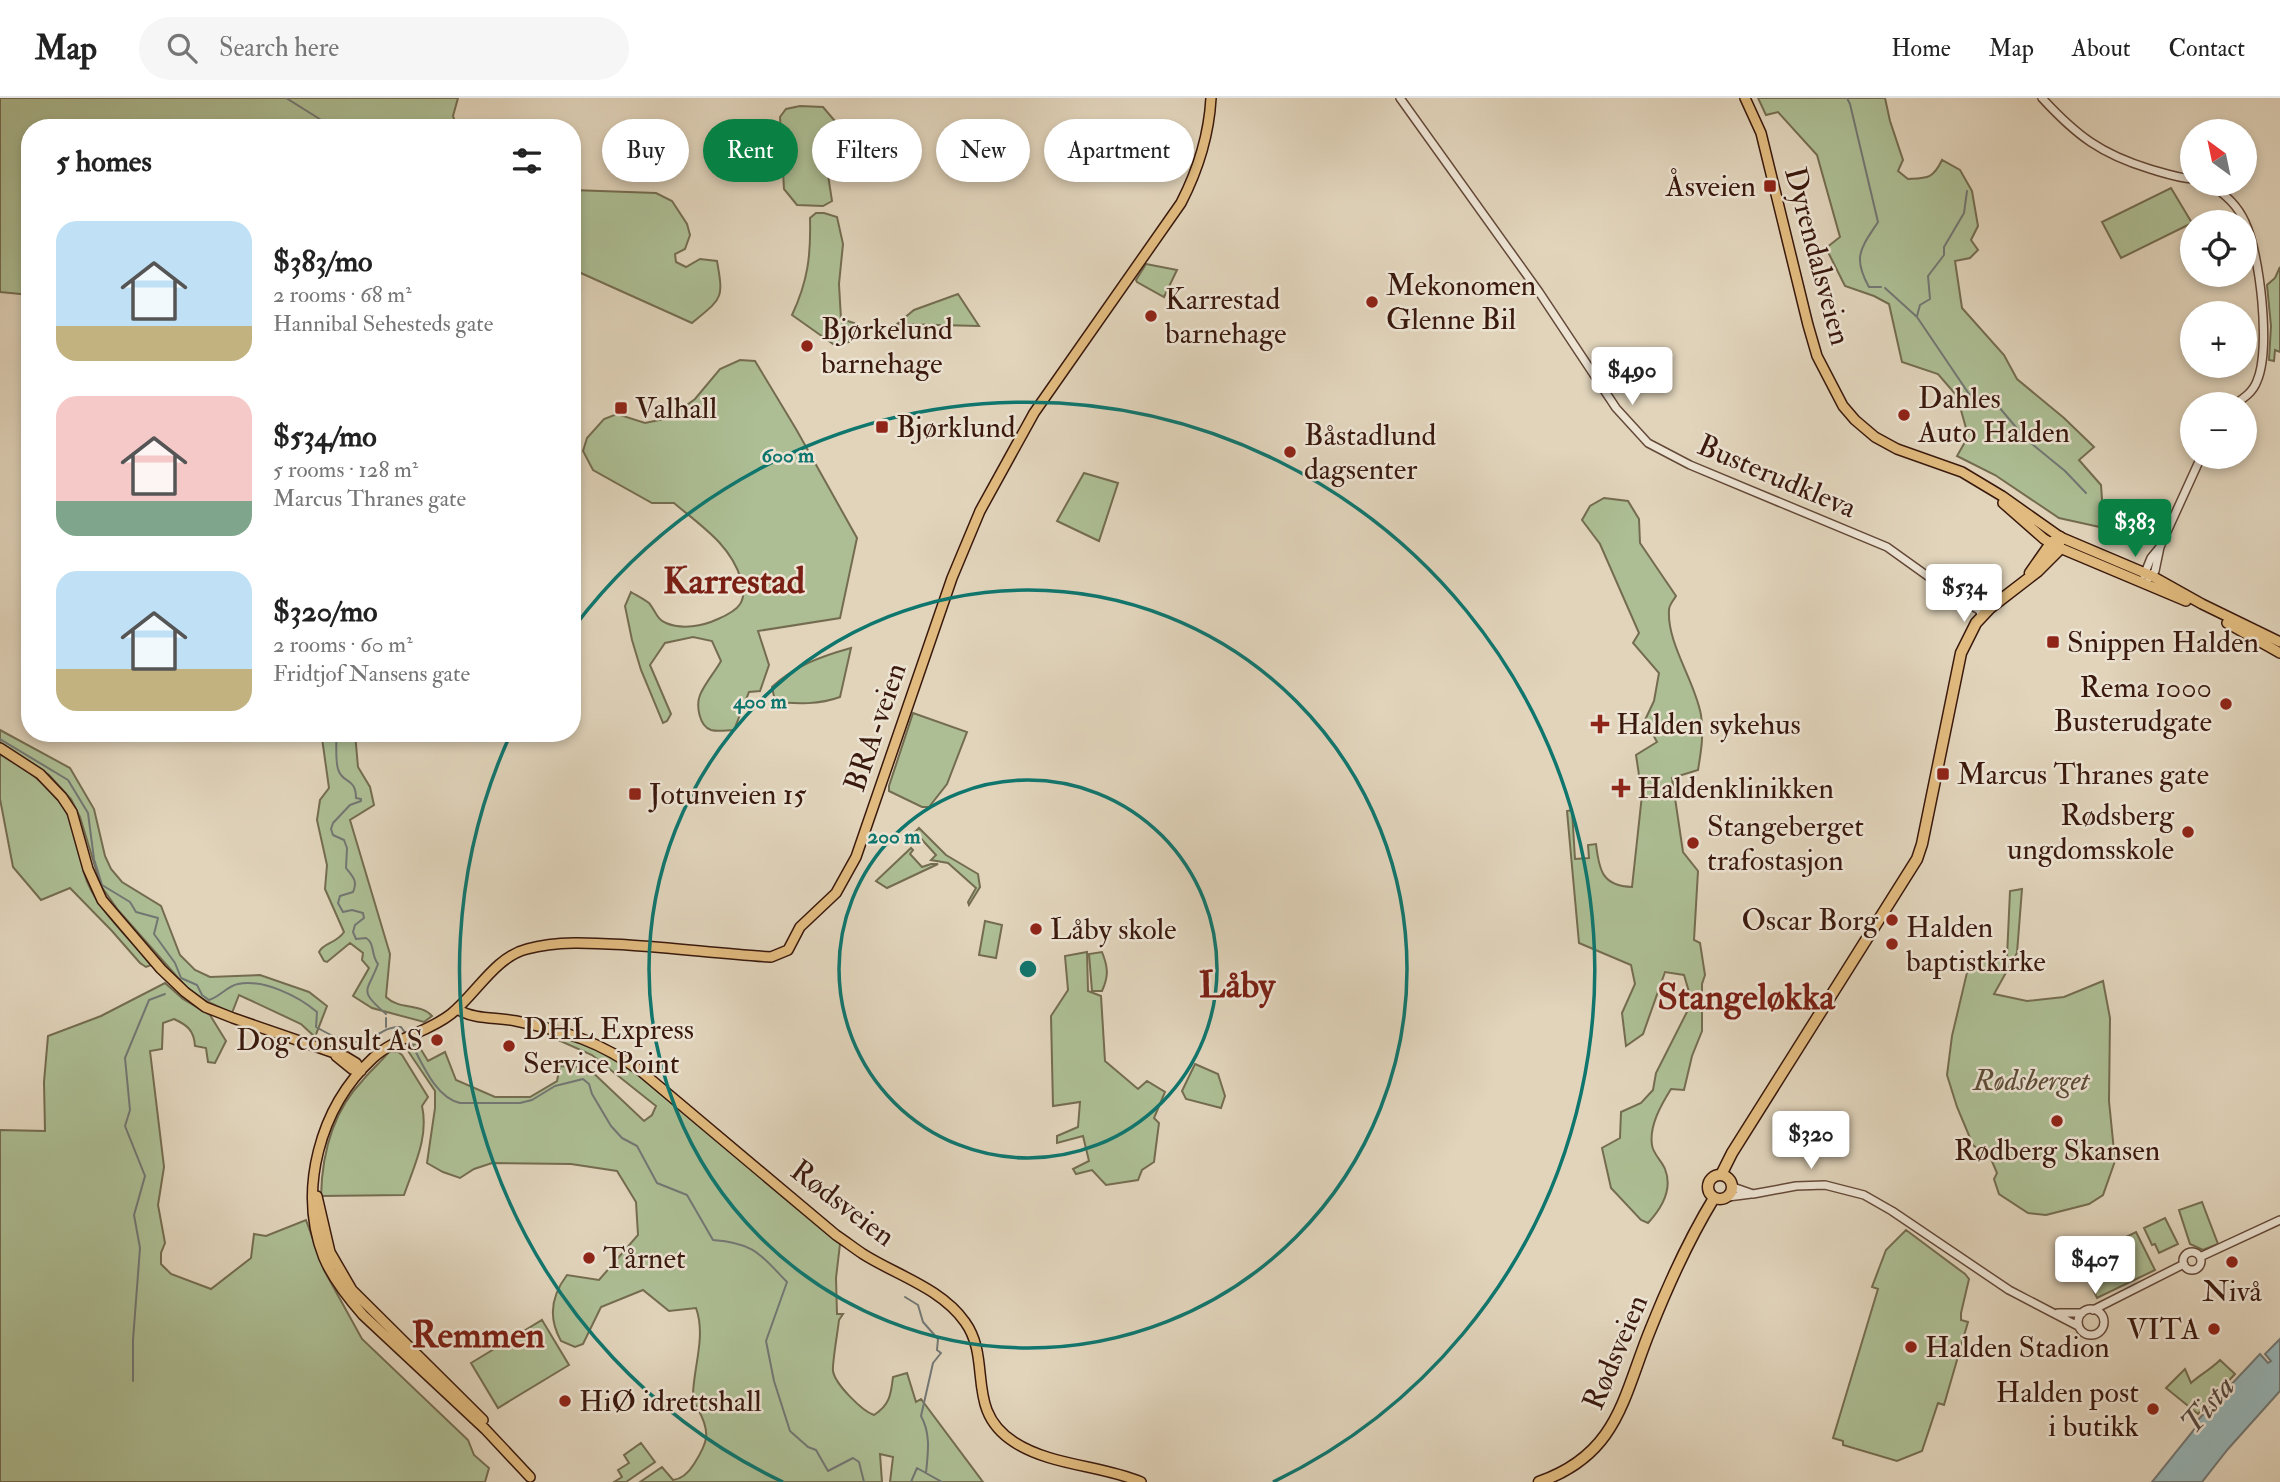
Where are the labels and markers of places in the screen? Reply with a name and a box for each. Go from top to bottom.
place label: Åsveien [1665,168,1756,205]
marker: Åsveien [1762,178,1778,194]
place label: Mekonomen Glenne Bil [1386,267,1536,338]
place label: Karrestad barnehage [1165,281,1287,352]
marker: Mekonomen Glenne Bil [1364,294,1380,310]
marker: Karrestad barnehage [1143,308,1159,324]
place label: Bjørkelund barnehage [821,311,953,382]
marker: Bjørkelund barnehage [799,338,815,354]
pin: $490 [1591,348,1673,407]
place label: Dahles Auto Halden [1917,380,2070,451]
place label: Valhall [635,390,717,427]
marker: Valhall [613,400,629,416]
marker: Dahles Auto Halden [1896,407,1912,423]
place label: Bjørklund [896,409,1016,446]
place label: Båstadlund dagsenter [1304,417,1437,488]
marker: Bjørklund [874,419,890,435]
marker: Båstadlund dagsenter [1282,444,1298,460]
pin: $383 [2094,500,2176,559]
pin: $534 [1923,564,2005,624]
place label: Snippen Halden [2067,624,2259,661]
marker: Snippen Halden [2045,634,2061,650]
place label: Rema 1000 Busterudgate [2053,669,2212,740]
marker: Rema 1000 Busterudgate [2218,696,2234,712]
place label: Halden sykehus [1616,706,1801,743]
marker: Halden sykehus [1590,714,1610,734]
place label: Marcus Thranes gate [1957,756,2209,793]
marker: Marcus Thranes gate [1935,766,1951,782]
place label: Haldenklinikken [1637,770,1834,807]
place label: Jotunveien 15 [648,776,807,813]
marker: Haldenklinikken [1611,778,1631,798]
marker: Jotunveien 15 [627,786,643,802]
place label: Rødsberg ungdomsskole [2007,797,2175,868]
place label: Stangeberget trafostasjon [1707,808,1864,879]
marker: Rødsberg ungdomsskole [2180,824,2196,840]
marker: Stangeberget trafostasjon [1685,835,1701,851]
place label: Oscar Borg [1741,902,1879,939]
place label: Halden baptistkirke [1906,909,2046,980]
place label: Låby skole [1050,911,1177,948]
marker: Oscar Borg [1884,912,1900,928]
marker: Låby skole [1028,921,1044,937]
marker: Halden baptistkirke [1884,936,1900,952]
centre of rings [1016,957,1040,981]
place label: DHL Express Service Point [523,1011,694,1082]
place label: Dog consult AS [236,1022,423,1059]
marker: Dog consult AS [429,1032,445,1048]
marker: DHL Express Service Point [501,1038,517,1054]
pin: $320 [1770,1112,1852,1171]
marker: Rødberg Skansen [2049,1113,2065,1129]
place label: Rødberg Skansen [1954,1132,2160,1169]
pin: $407 [2054,1236,2136,1296]
place label: Tårnet [603,1240,686,1277]
marker: Tårnet [581,1250,597,1266]
marker: Nivå [2224,1254,2240,1270]
place label: Nivå [2202,1273,2262,1310]
place label: VITA [2126,1311,2200,1348]
marker: VITA [2206,1321,2222,1337]
place label: Halden Stadion [1925,1329,2110,1366]
marker: Halden Stadion [1903,1339,1919,1355]
place label: Halden post i butikk [1996,1374,2139,1445]
place label: HiØ idrettshall [579,1383,762,1420]
marker: HiØ idrettshall [557,1393,573,1409]
marker: Halden post i butikk [2145,1401,2161,1417]

